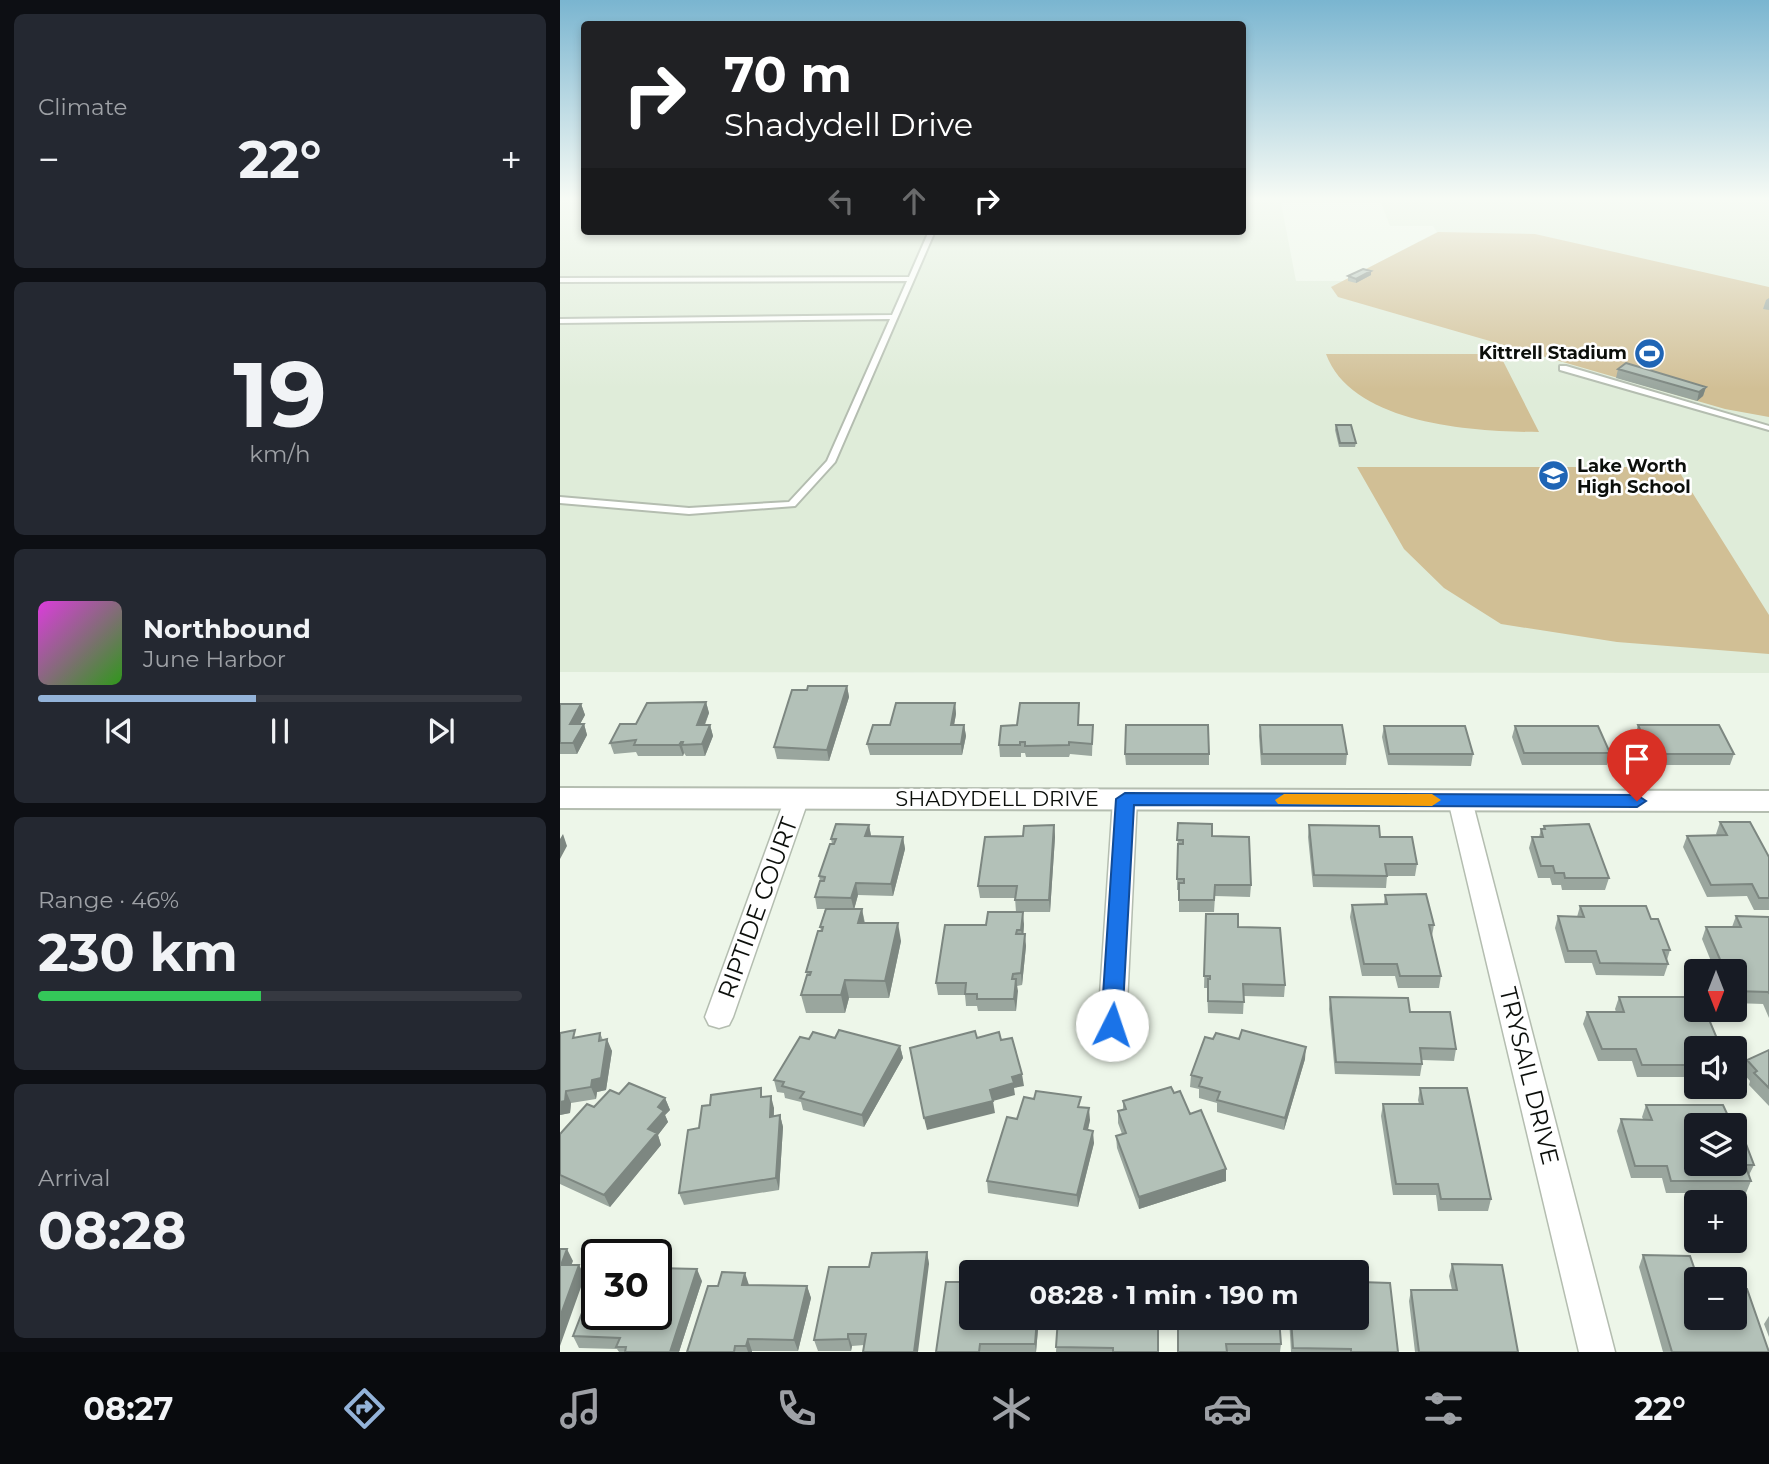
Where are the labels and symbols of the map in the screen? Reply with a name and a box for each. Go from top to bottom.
sports icon: Kittrell Stadium [1633,336,1667,370]
place label: Kittrell Stadium [1479,342,1627,364]
place label: Lake Worth High School [1577,455,1691,498]
school or university icon: Lake Worth High School [1537,459,1571,493]
pin [1607,729,1667,801]
street label: SHADYDELL DRIVE [895,786,1099,811]
street label: RIPTIDE COURT [711,813,804,1002]
north arrow [1684,959,1746,1022]
street label: TRYSAIL DRIVE [1493,984,1566,1168]
position arrow [1075,988,1149,1062]
speed limit sign: 30 [581,1239,672,1330]

